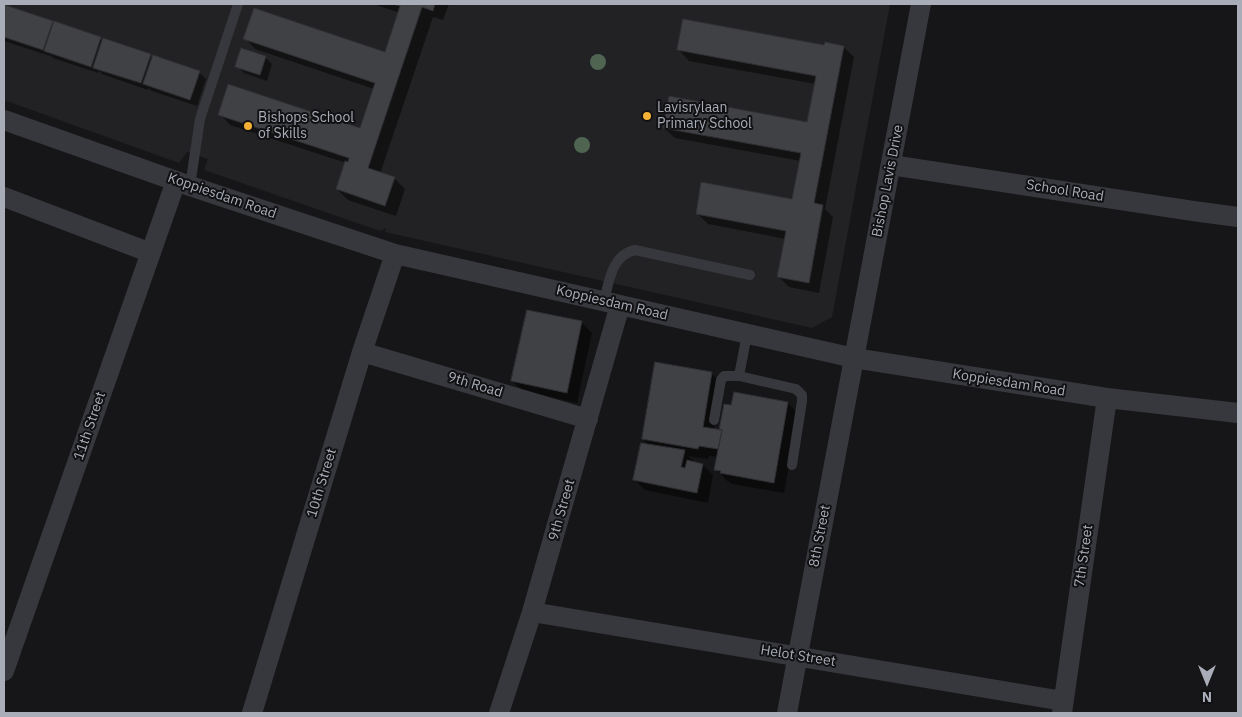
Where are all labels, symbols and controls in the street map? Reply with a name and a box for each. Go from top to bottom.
place label: Lavisrylaan Primary School [657,100,752,132]
place label: Bishops School of Skills [258,110,354,142]
marker: Lavisrylaan Primary School [641,110,653,122]
marker: Bishops School of Skills [242,120,254,132]
street label: Bishop Lavis Drive [869,123,907,239]
street label: Koppiesdam Road [165,170,279,222]
street label: School Road [1025,177,1105,205]
street label: Koppiesdam Road [555,282,669,324]
street label: Koppiesdam Road [951,366,1067,400]
street label: 9th Road [445,369,505,401]
street label: 11th Street [70,390,110,462]
street label: 10th Street [304,446,340,520]
street label: 9th Street [545,477,579,543]
street label: 8th Street [806,503,834,569]
street label: 7th Street [1071,524,1097,588]
street label: Helot Street [759,642,837,670]
north arrow [1182,657,1232,707]
text: N [1202,688,1212,706]

